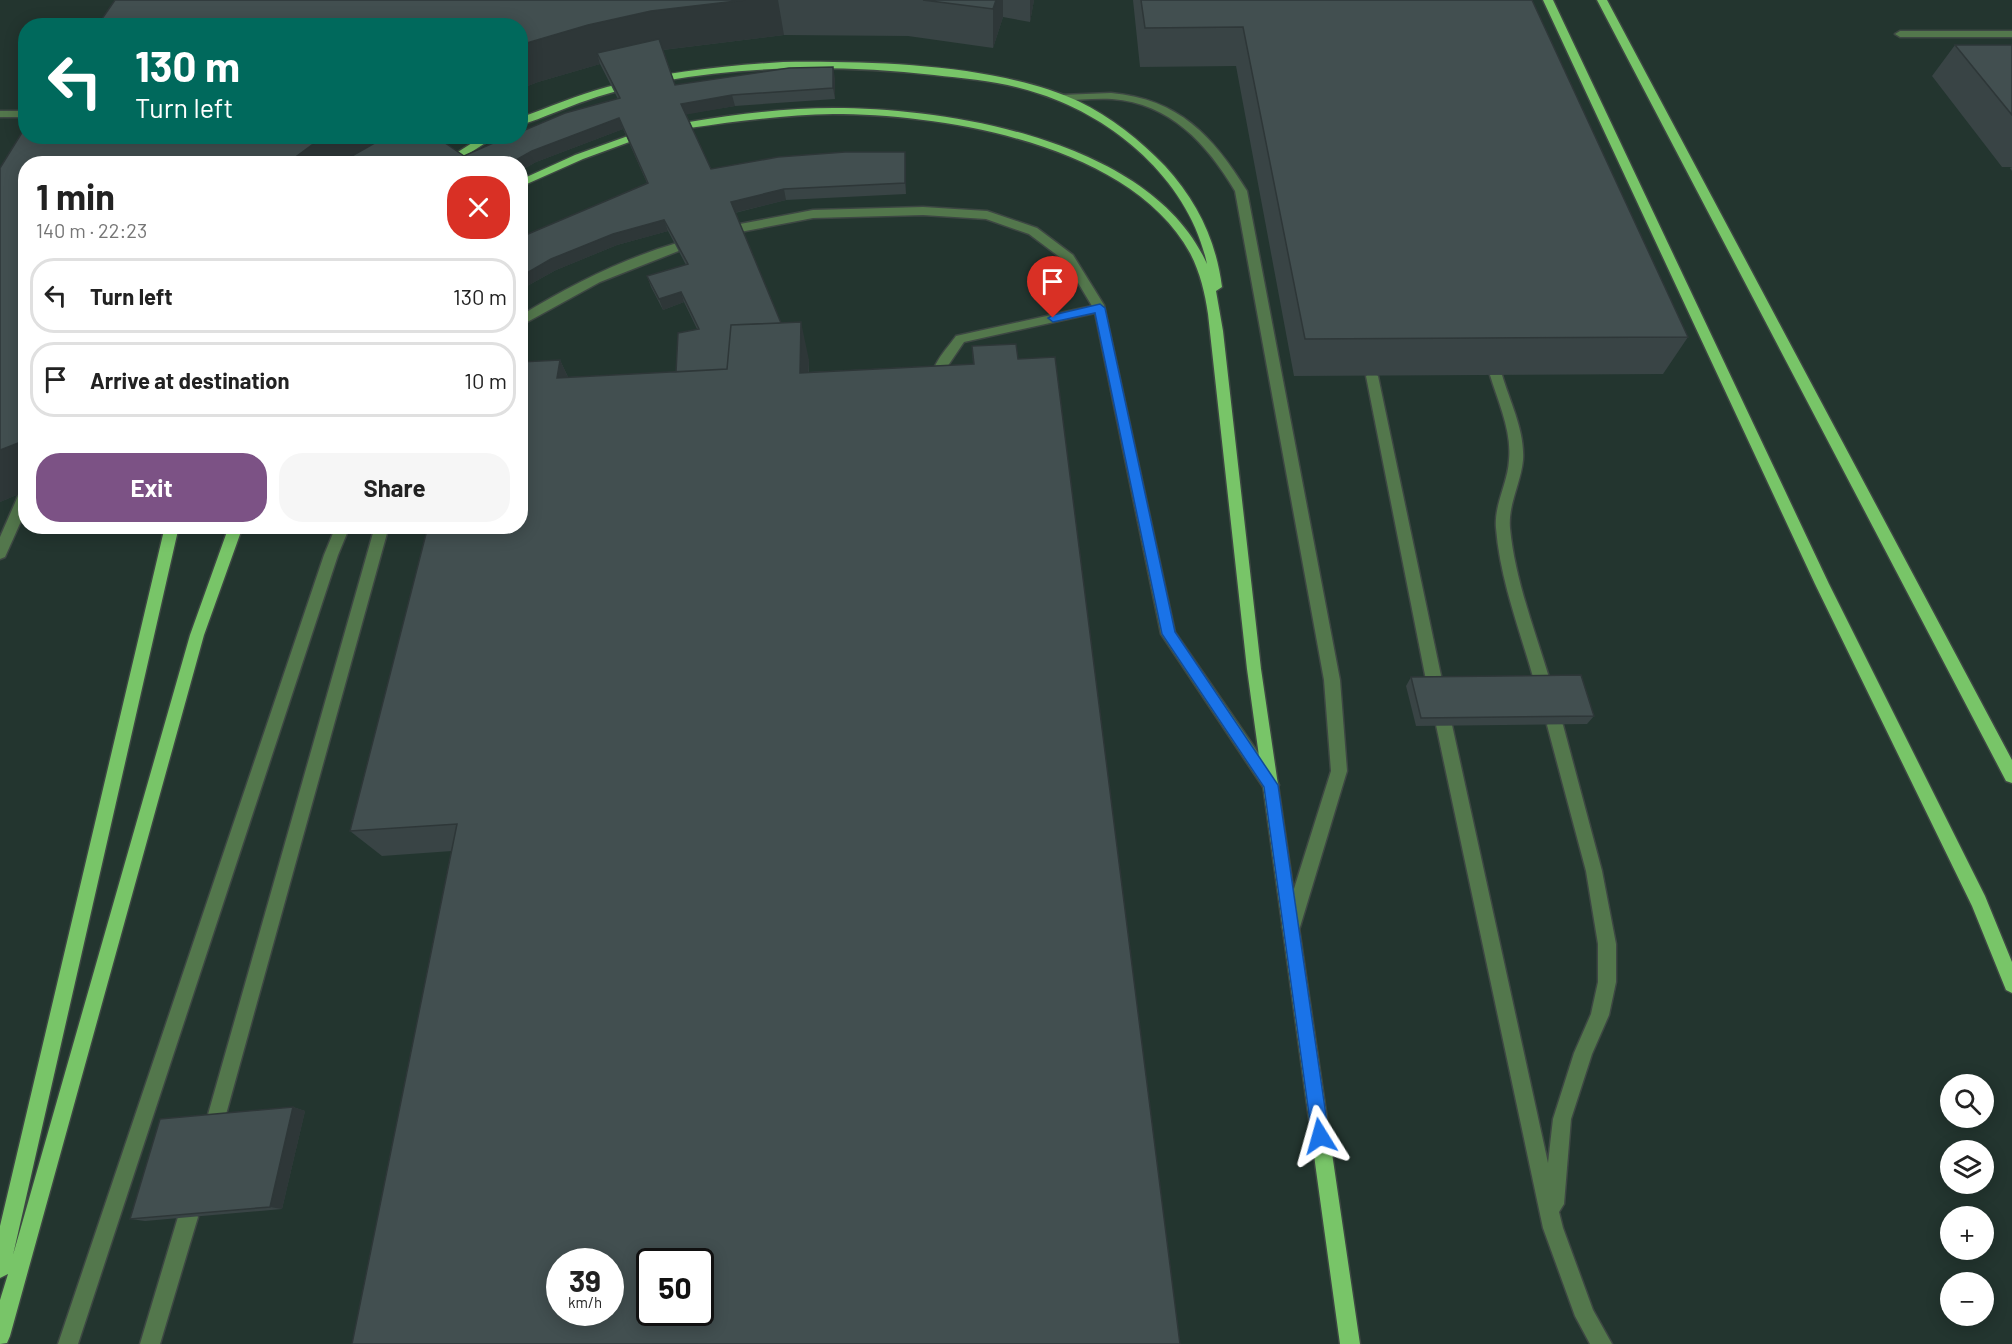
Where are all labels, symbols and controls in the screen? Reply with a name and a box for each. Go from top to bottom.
text: 130 m [135,40,240,90]
icon: left [36,42,114,120]
text: Turn left [135,91,233,123]
text: 1 min [36,174,115,217]
button: close [447,176,510,239]
text: 140 m · 22:23 [36,218,147,242]
pin [1027,256,1078,318]
icon: arrive [1036,265,1069,298]
icon: left [39,279,72,312]
text: Turn left [90,283,173,309]
text: 130 m [453,283,507,309]
icon: arrive [39,363,72,396]
text: Arrive at destination [90,367,289,393]
text: 10 m [464,367,507,393]
button: Exit [36,453,267,522]
button: Share [279,453,510,522]
map controls [1940,1074,1994,1326]
button: search [1940,1074,1994,1128]
position arrow [1288,1104,1352,1168]
button: layers [1940,1140,1994,1194]
button: + [1940,1206,1994,1260]
speed limit sign: 50 [636,1248,714,1326]
text: 39 [569,1262,601,1298]
button: − [1940,1272,1994,1326]
text: km/h [568,1293,602,1311]

